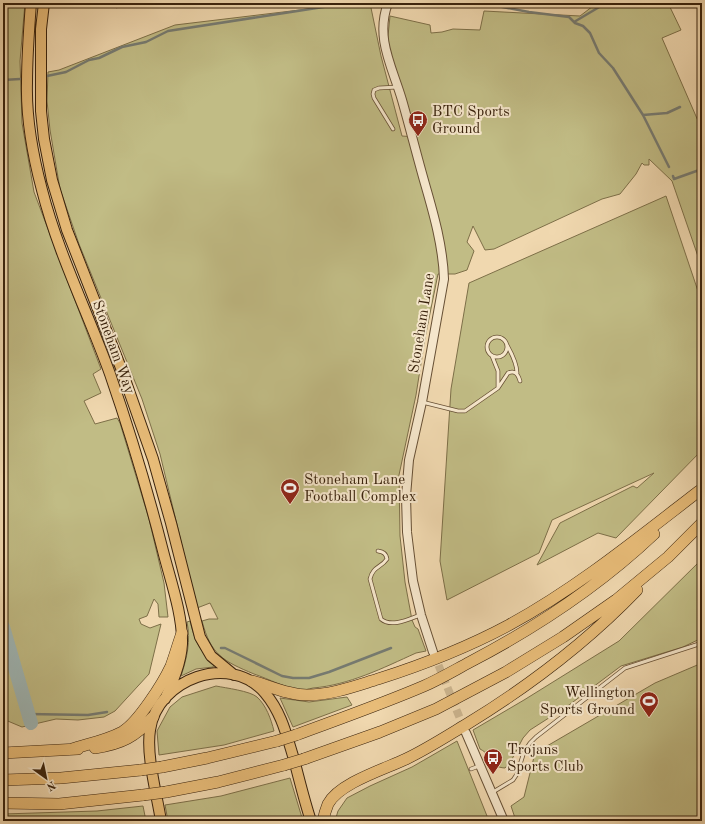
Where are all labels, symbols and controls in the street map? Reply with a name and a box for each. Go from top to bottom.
place label: BTC Sports Ground [432,105,510,137]
bus stop icon: BTC Sports Ground [407,109,429,137]
street label: Stoneham Lane [407,272,438,374]
street label: Stoneham Way [89,299,137,396]
place label: Stoneham Lane Football Complex [304,473,417,505]
sports icon: Stoneham Lane Football Complex [279,477,301,505]
place label: Wellington Sports Ground [540,686,635,718]
sports icon: Wellington Sports Ground [638,690,660,718]
place label: Trojans Sports Club [507,743,583,775]
bus stop icon: Trojans Sports Club [482,747,504,775]
north arrow [26,758,66,798]
text: N [44,778,57,792]

